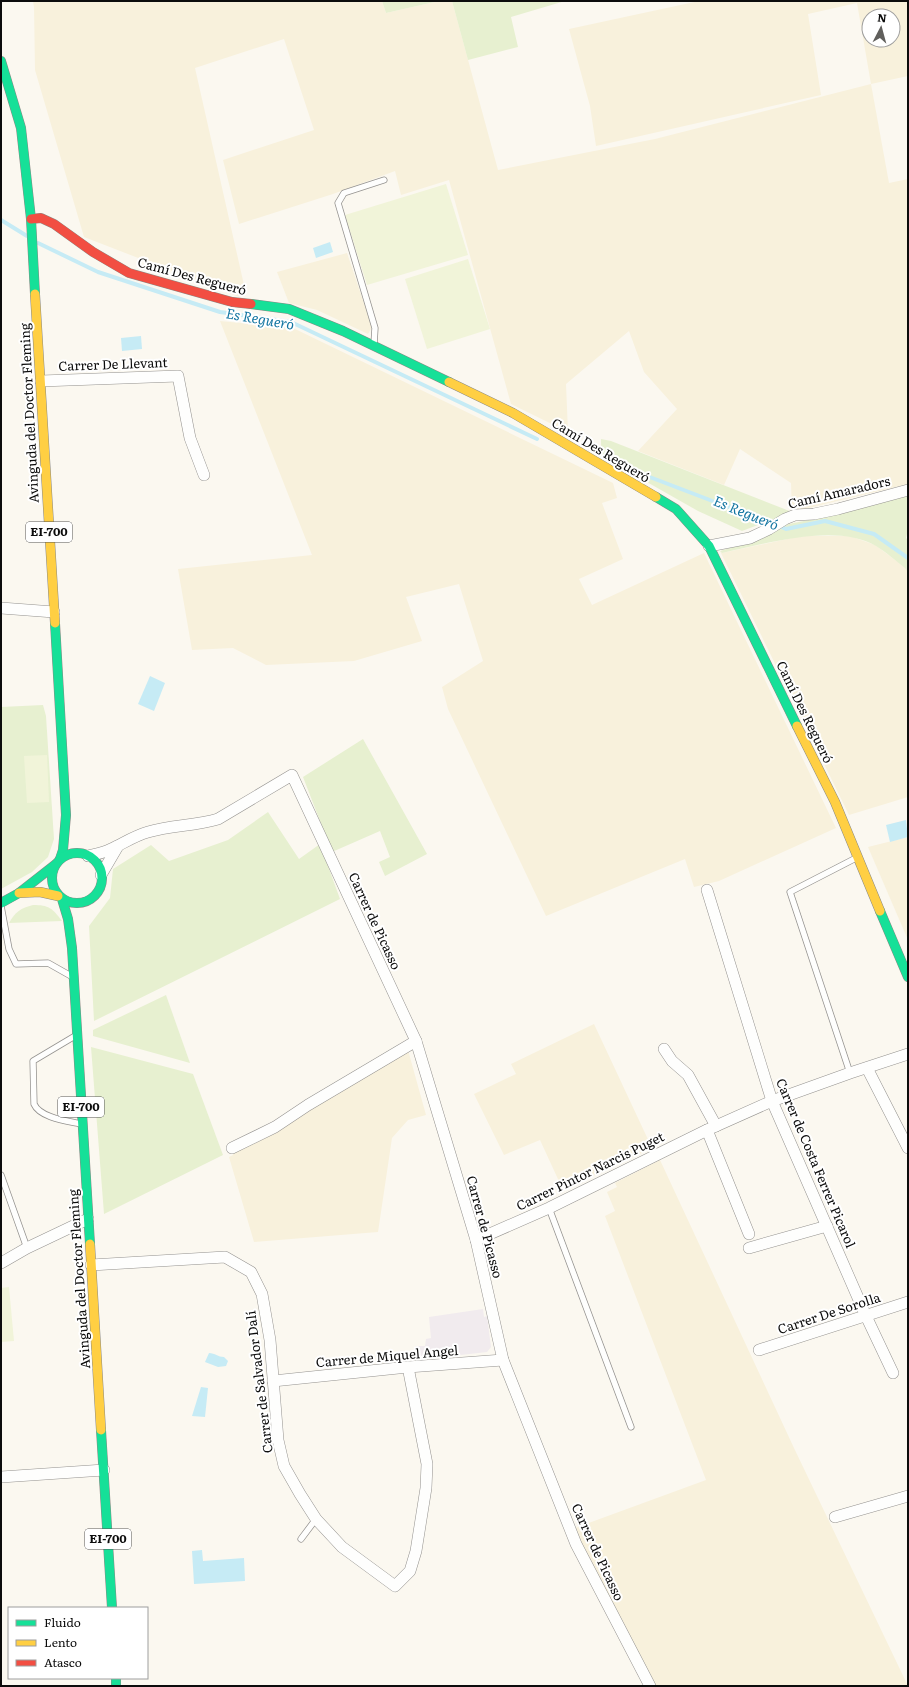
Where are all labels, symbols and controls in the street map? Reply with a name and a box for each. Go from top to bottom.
north arrow [861,8,901,48]
text: N [877,9,888,25]
street label: Camí Des Regueró [136,252,249,299]
water label: Es Regueró [224,302,296,334]
street label: Avinguda del Doctor Fleming [14,322,43,504]
street label: Carrer De Llevant [58,352,169,375]
street label: Camí Des Regueró [548,413,654,487]
street label: Camí Amaradors [786,470,892,513]
water label: Es Regueró [711,490,782,534]
road number: EI-700 [26,522,72,542]
street label: Camí Des Regueró [772,657,839,767]
street label: Carrer de Picasso [345,869,407,973]
street label: Carrer de Costa Ferrer Picarol [772,1075,861,1251]
road number: EI-700 [58,1097,104,1117]
street label: Carrer Pintor Narcis Puget [513,1126,668,1215]
street label: Carrer de Picasso [463,1173,508,1281]
street label: Avinguda del Doctor Fleming [63,1188,94,1370]
street label: Carrer De Sorolla [775,1287,883,1338]
street label: Carrer de Salvador Dalí [240,1309,277,1454]
street label: Carrer de Miquel Angel [315,1340,460,1371]
street label: Carrer de Picasso [568,1500,630,1604]
road number: EI-700 [85,1529,131,1549]
legend [8,1607,148,1679]
text: Fluido [44,1613,81,1631]
text: Lento [44,1633,77,1651]
text: Atasco [44,1653,82,1671]

